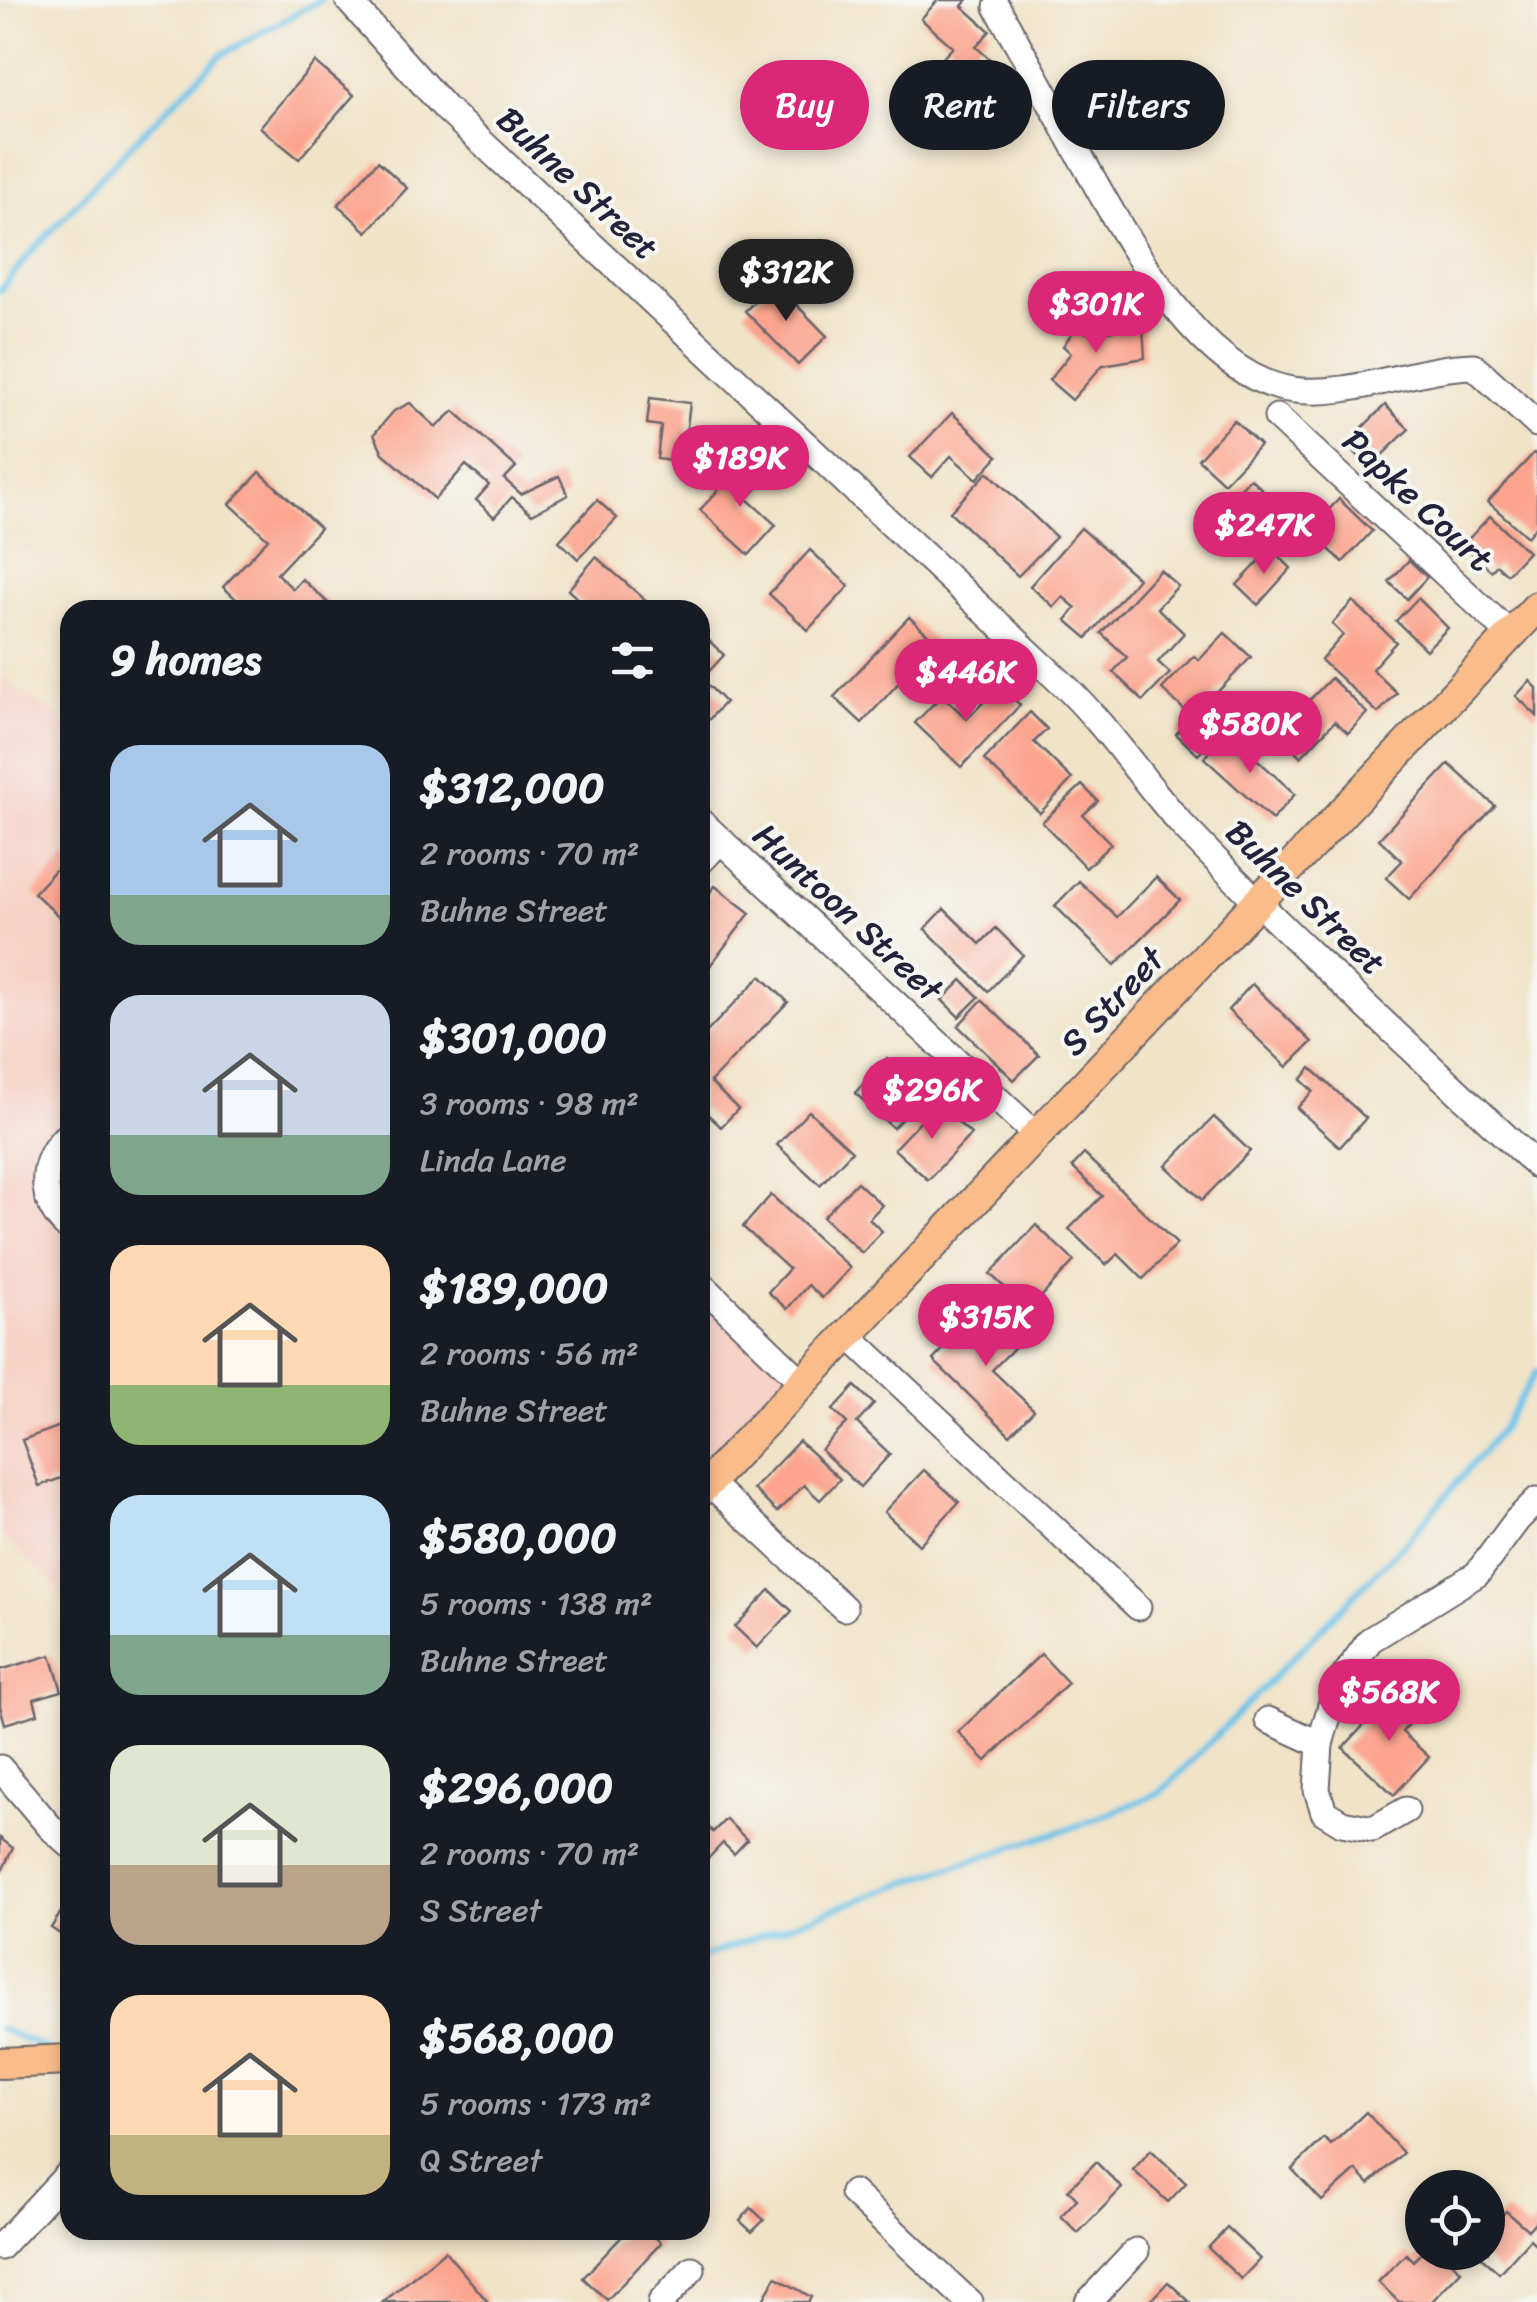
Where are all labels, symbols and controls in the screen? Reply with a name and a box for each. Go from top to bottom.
chip: Buy [740,60,869,150]
chip: Rent [889,60,1032,150]
chip: Filters [1052,60,1225,150]
street label: Buhne Street [482,90,674,276]
pin: $312K [716,239,856,324]
text: $312K [741,243,831,300]
pin: $301K [1026,271,1166,356]
text: $301K [1050,275,1142,332]
street label: Papke Court [1327,412,1509,588]
pin: $189K [670,425,810,510]
text: $189K [693,429,787,486]
pin: $247K [1194,492,1334,577]
text: $247K [1215,496,1313,553]
text: 9 homes [110,623,261,697]
icon: filters [605,633,660,688]
pin: $446K [896,639,1036,724]
text: $446K [916,643,1016,700]
pin: $580K [1180,691,1320,776]
text: $580K [1200,695,1300,752]
text: $312,000 [420,751,605,825]
icon: home [190,785,310,905]
street label: Buhne Street [1210,803,1402,991]
street label: Huntoon Street [738,807,959,1019]
text: 2 rooms · 70 m² [420,825,639,882]
text: Buhne Street [420,882,608,939]
street label: S Street [1044,930,1181,1071]
text: $301,000 [420,1001,607,1075]
icon: home [190,1035,310,1155]
pin: $296K [862,1057,1002,1142]
text: $296K [883,1061,981,1118]
text: 3 rooms · 98 m² [420,1075,639,1132]
text: Linda Lane [420,1132,567,1189]
text: $189,000 [420,1251,608,1325]
pin: $315K [916,1284,1056,1369]
icon: home [190,1285,310,1405]
text: $315K [940,1288,1032,1345]
text: 2 rooms · 56 m² [420,1325,639,1382]
text: Buhne Street [420,1382,608,1439]
text: $580,000 [420,1501,617,1575]
icon: home [190,1535,310,1655]
text: 5 rooms · 138 m² [420,1575,652,1632]
text: Buhne Street [420,1632,608,1689]
pin: $568K [1319,1659,1459,1744]
text: $568K [1340,1663,1438,1720]
text: $296,000 [420,1751,613,1825]
icon: home [190,1785,310,1905]
text: 2 rooms · 70 m² [420,1825,639,1882]
text: S Street [420,1882,541,1939]
text: $568,000 [420,2001,614,2075]
icon: home [190,2035,310,2155]
text: 5 rooms · 173 m² [420,2075,651,2132]
text: Q Street [420,2132,542,2189]
map controls [1405,2170,1505,2270]
button: locate [1405,2170,1505,2270]

